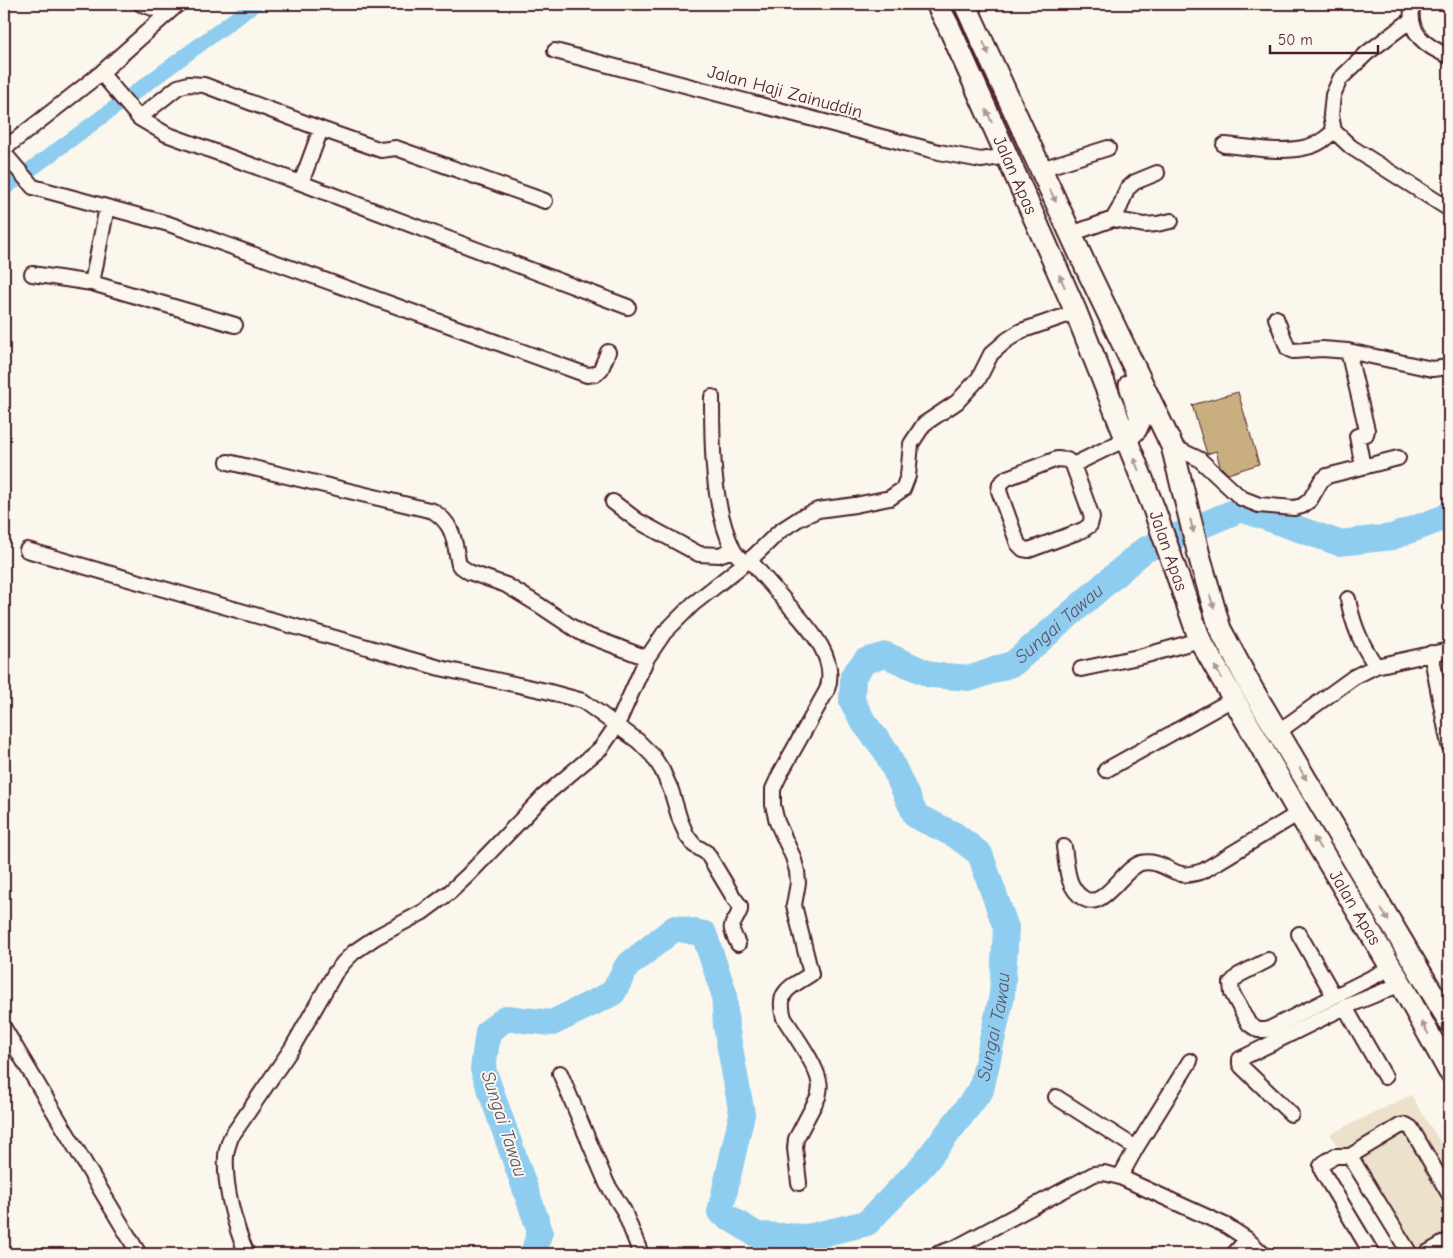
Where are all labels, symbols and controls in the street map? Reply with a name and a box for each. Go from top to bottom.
scale bar [1270,22,1378,54]
text: 50 m [1278,31,1313,49]
one-way arrow [982,41,990,55]
street label: Jalan Haji Zainuddin [705,61,865,123]
one-way arrow [985,109,993,123]
street label: Jalan Apas [989,132,1042,217]
one-way arrow [1050,189,1058,203]
one-way arrow [1057,274,1065,288]
one-way arrow [1132,456,1140,471]
street label: Jalan Apas [1145,508,1192,594]
one-way arrow [1188,518,1196,533]
water label: Sungai Tawau [1010,579,1108,668]
one-way arrow [1209,595,1217,610]
one-way arrow [1213,665,1222,679]
one-way arrow [1298,768,1307,781]
one-way arrow [1312,836,1321,849]
street label: Jalan Apas [1325,866,1386,949]
one-way arrow [1380,908,1389,921]
water label: Sungai Tawau [972,972,1014,1083]
one-way arrow [1421,1022,1430,1035]
water label: Sungai Tawau [477,1068,532,1180]

